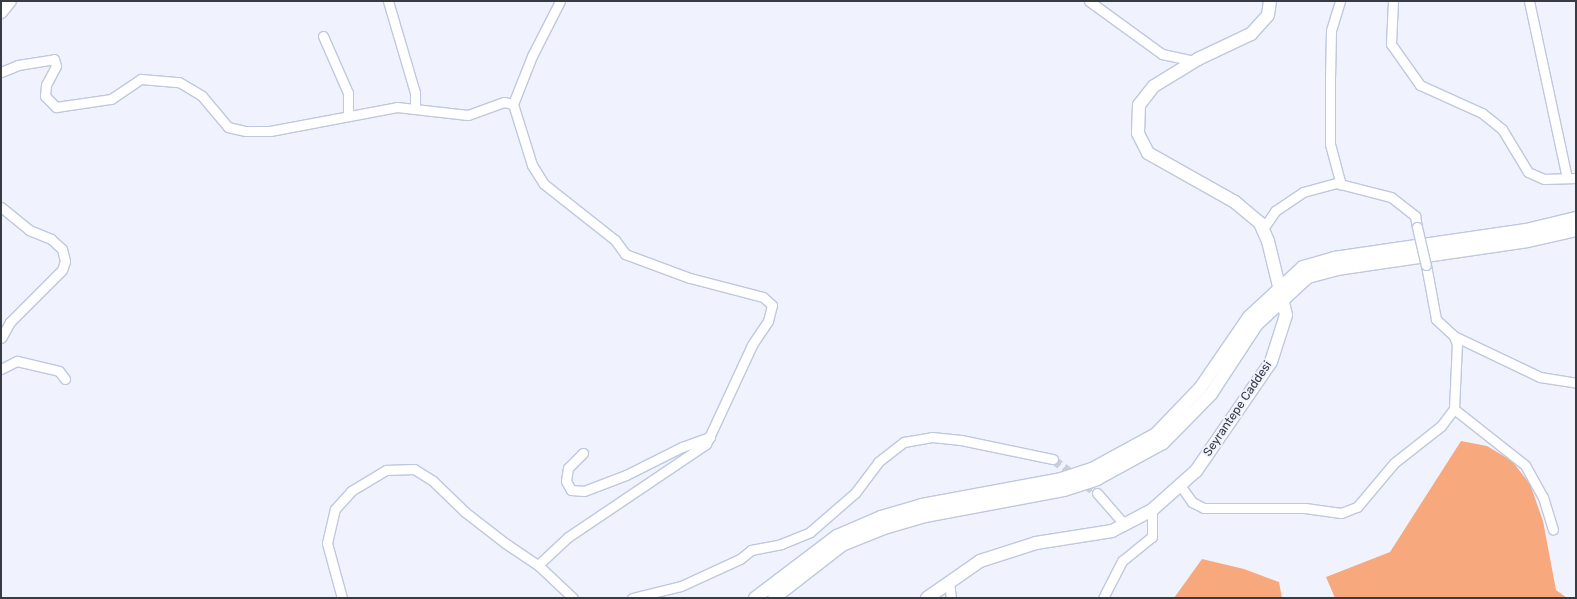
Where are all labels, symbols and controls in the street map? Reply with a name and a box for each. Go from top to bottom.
street label: Seyrantepe Caddesi [1201,359,1275,459]

